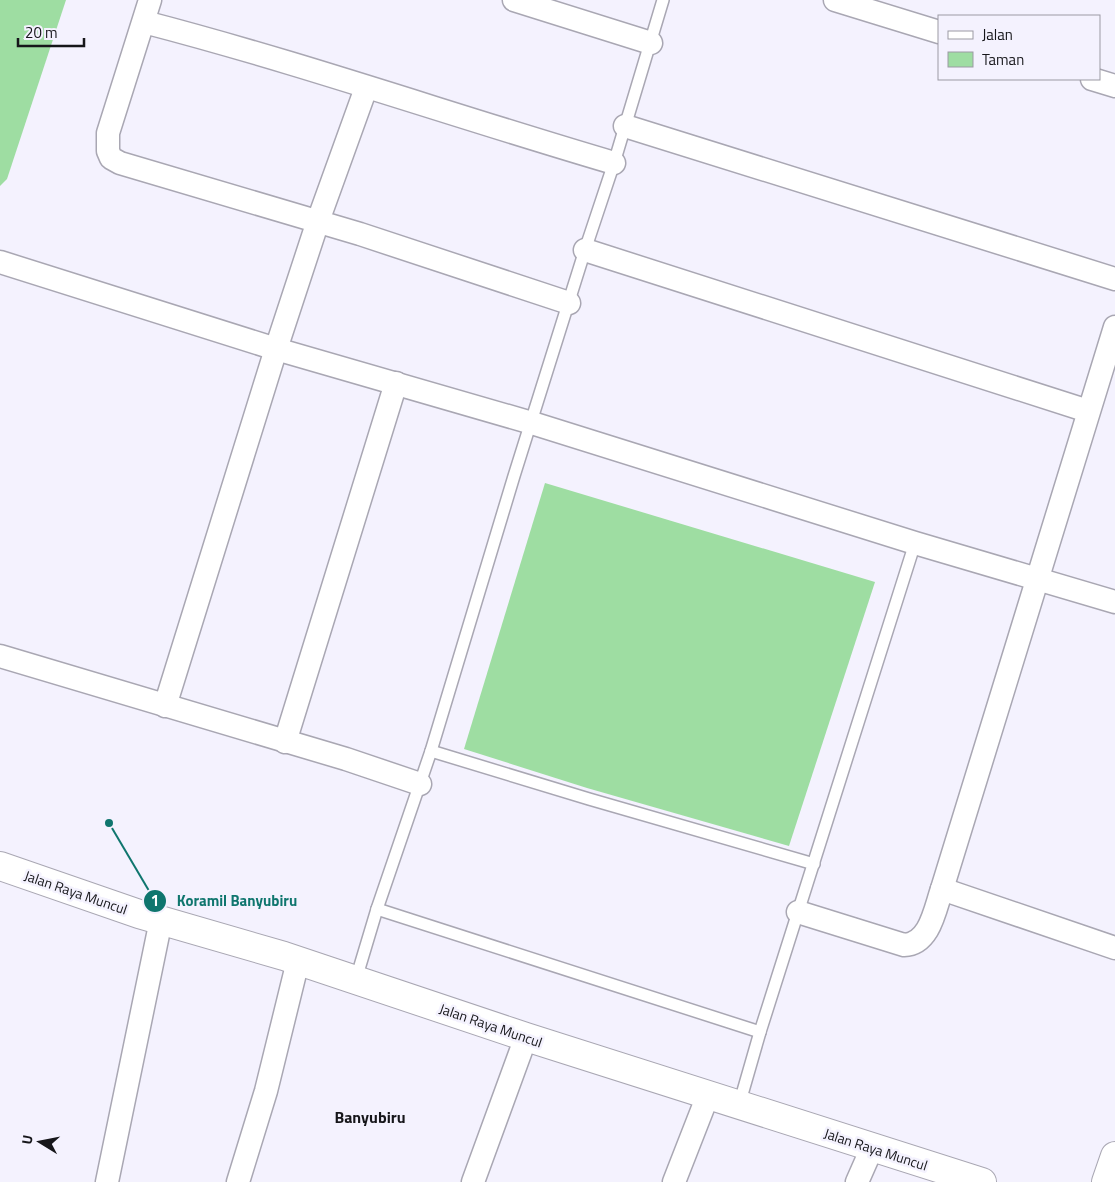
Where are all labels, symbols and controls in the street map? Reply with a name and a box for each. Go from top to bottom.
scale bar [18,15,84,47]
legend [938,15,1100,80]
text: 20 m [25,21,58,44]
text: Jalan [982,23,1013,46]
text: Taman [982,48,1024,71]
street label: Jalan Raya Muncul [22,865,130,919]
callout: Koramil Banyubiru [142,886,308,916]
text: 1 [151,889,159,912]
text: Koramil Banyubiru [177,889,297,912]
street label: Jalan Raya Muncul [437,998,545,1052]
district label: Banyubiru [334,1105,406,1129]
north arrow [15,1117,65,1167]
street label: Jalan Raya Muncul [822,1122,930,1176]
text: U [16,1133,38,1146]

